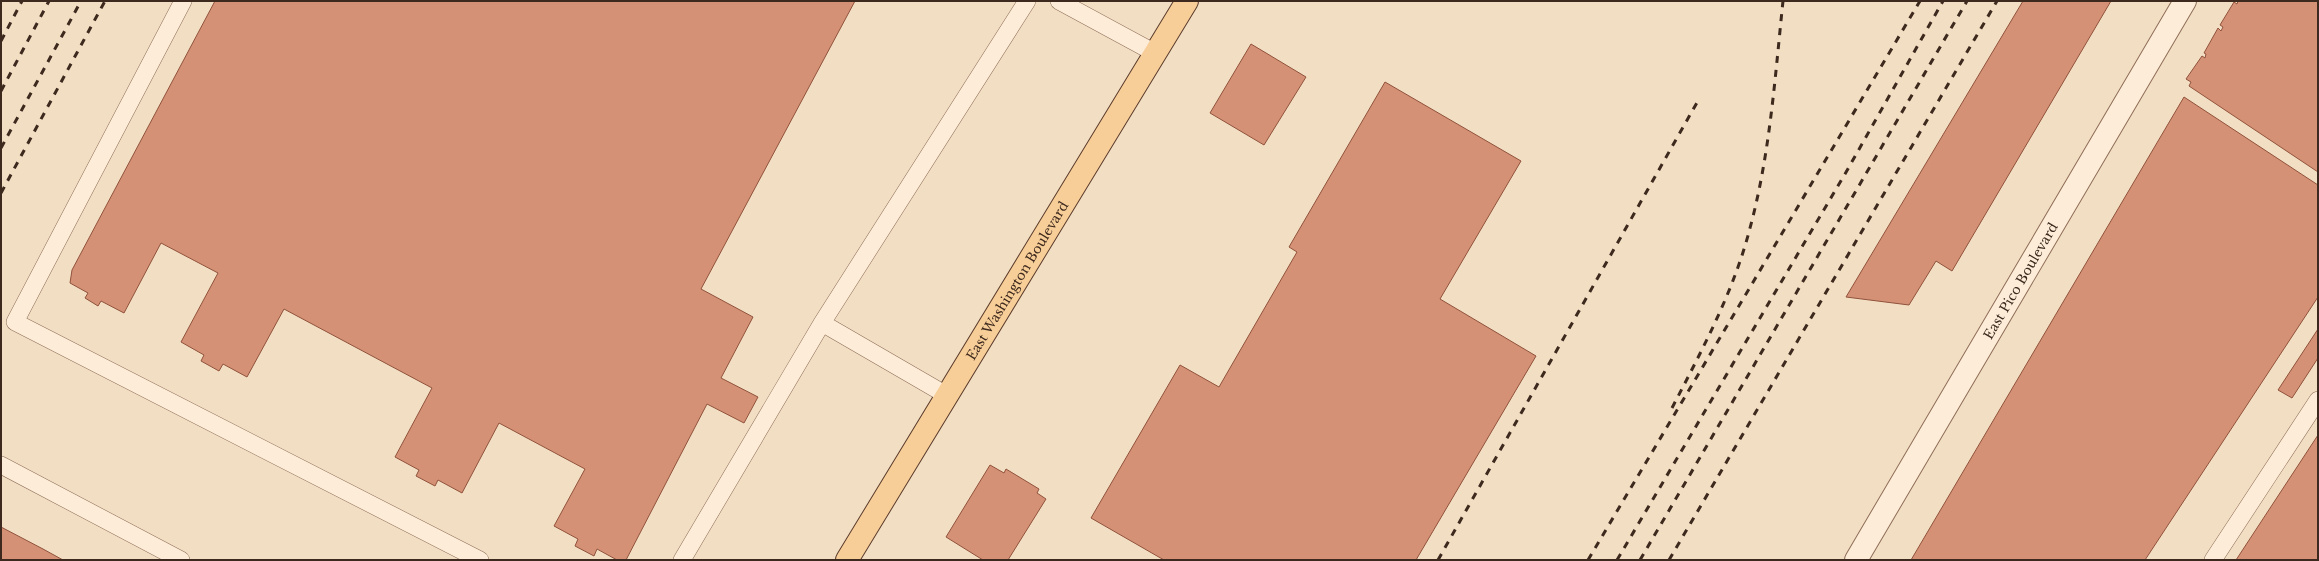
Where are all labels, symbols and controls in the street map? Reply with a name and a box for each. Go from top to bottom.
street label: East Washington Boulevard [962,198,1072,363]
street label: East Pico Boulevard [1979,219,2061,342]

